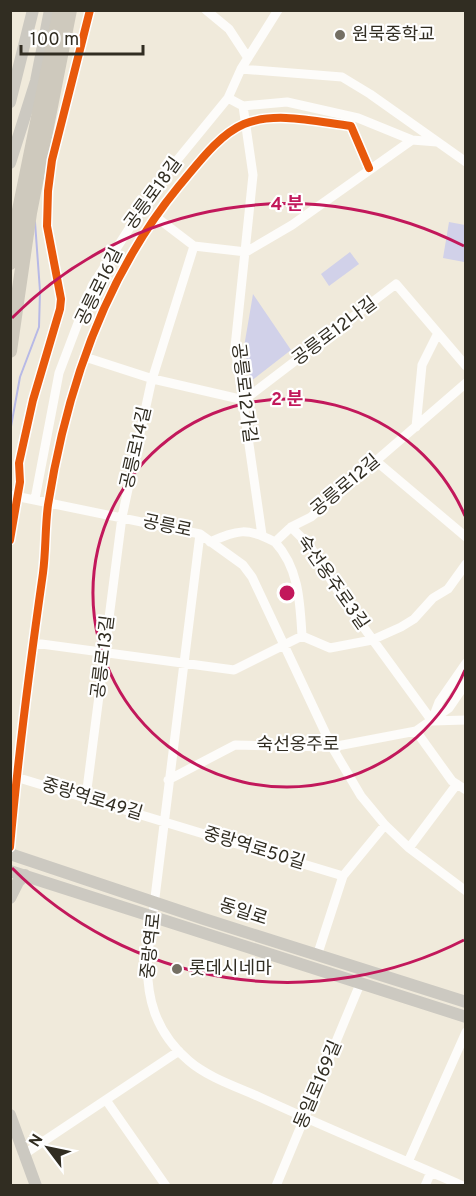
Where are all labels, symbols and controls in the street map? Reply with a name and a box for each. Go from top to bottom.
scale bar [21,18,142,56]
place label: 원묵중학교 [352,24,435,47]
marker: 원묵중학교 [333,28,347,42]
text: 100 m [30,29,79,52]
street label: 공릉로18길 [120,153,188,235]
text: 4 분 [271,194,304,217]
street label: 공릉로16길 [71,244,129,330]
street label: 공릉로12나길 [288,293,382,371]
street label: 공릉로12가길 [225,342,261,444]
text: 2 분 [271,389,303,412]
street label: 공릉로14길 [116,405,158,491]
street label: 공릉로12길 [306,450,386,522]
street label: 공릉로 [140,511,194,543]
street label: 숙선옹주로3길 [291,531,373,635]
centre of rings [277,583,297,603]
street label: 공릉로13길 [87,614,121,700]
street label: 숙선옹주로 [257,734,339,757]
street label: 중랑역로49길 [39,774,145,826]
street label: 중랑역로50길 [200,823,308,875]
street label: 동일로 [216,894,270,932]
street label: 중랑역로 [137,912,167,980]
place label: 롯데시네마 [189,958,272,981]
marker: 롯데시네마 [170,962,184,976]
street label: 동일로169길 [290,1037,348,1133]
north arrow [18,1118,78,1178]
text: N [25,1131,49,1151]

